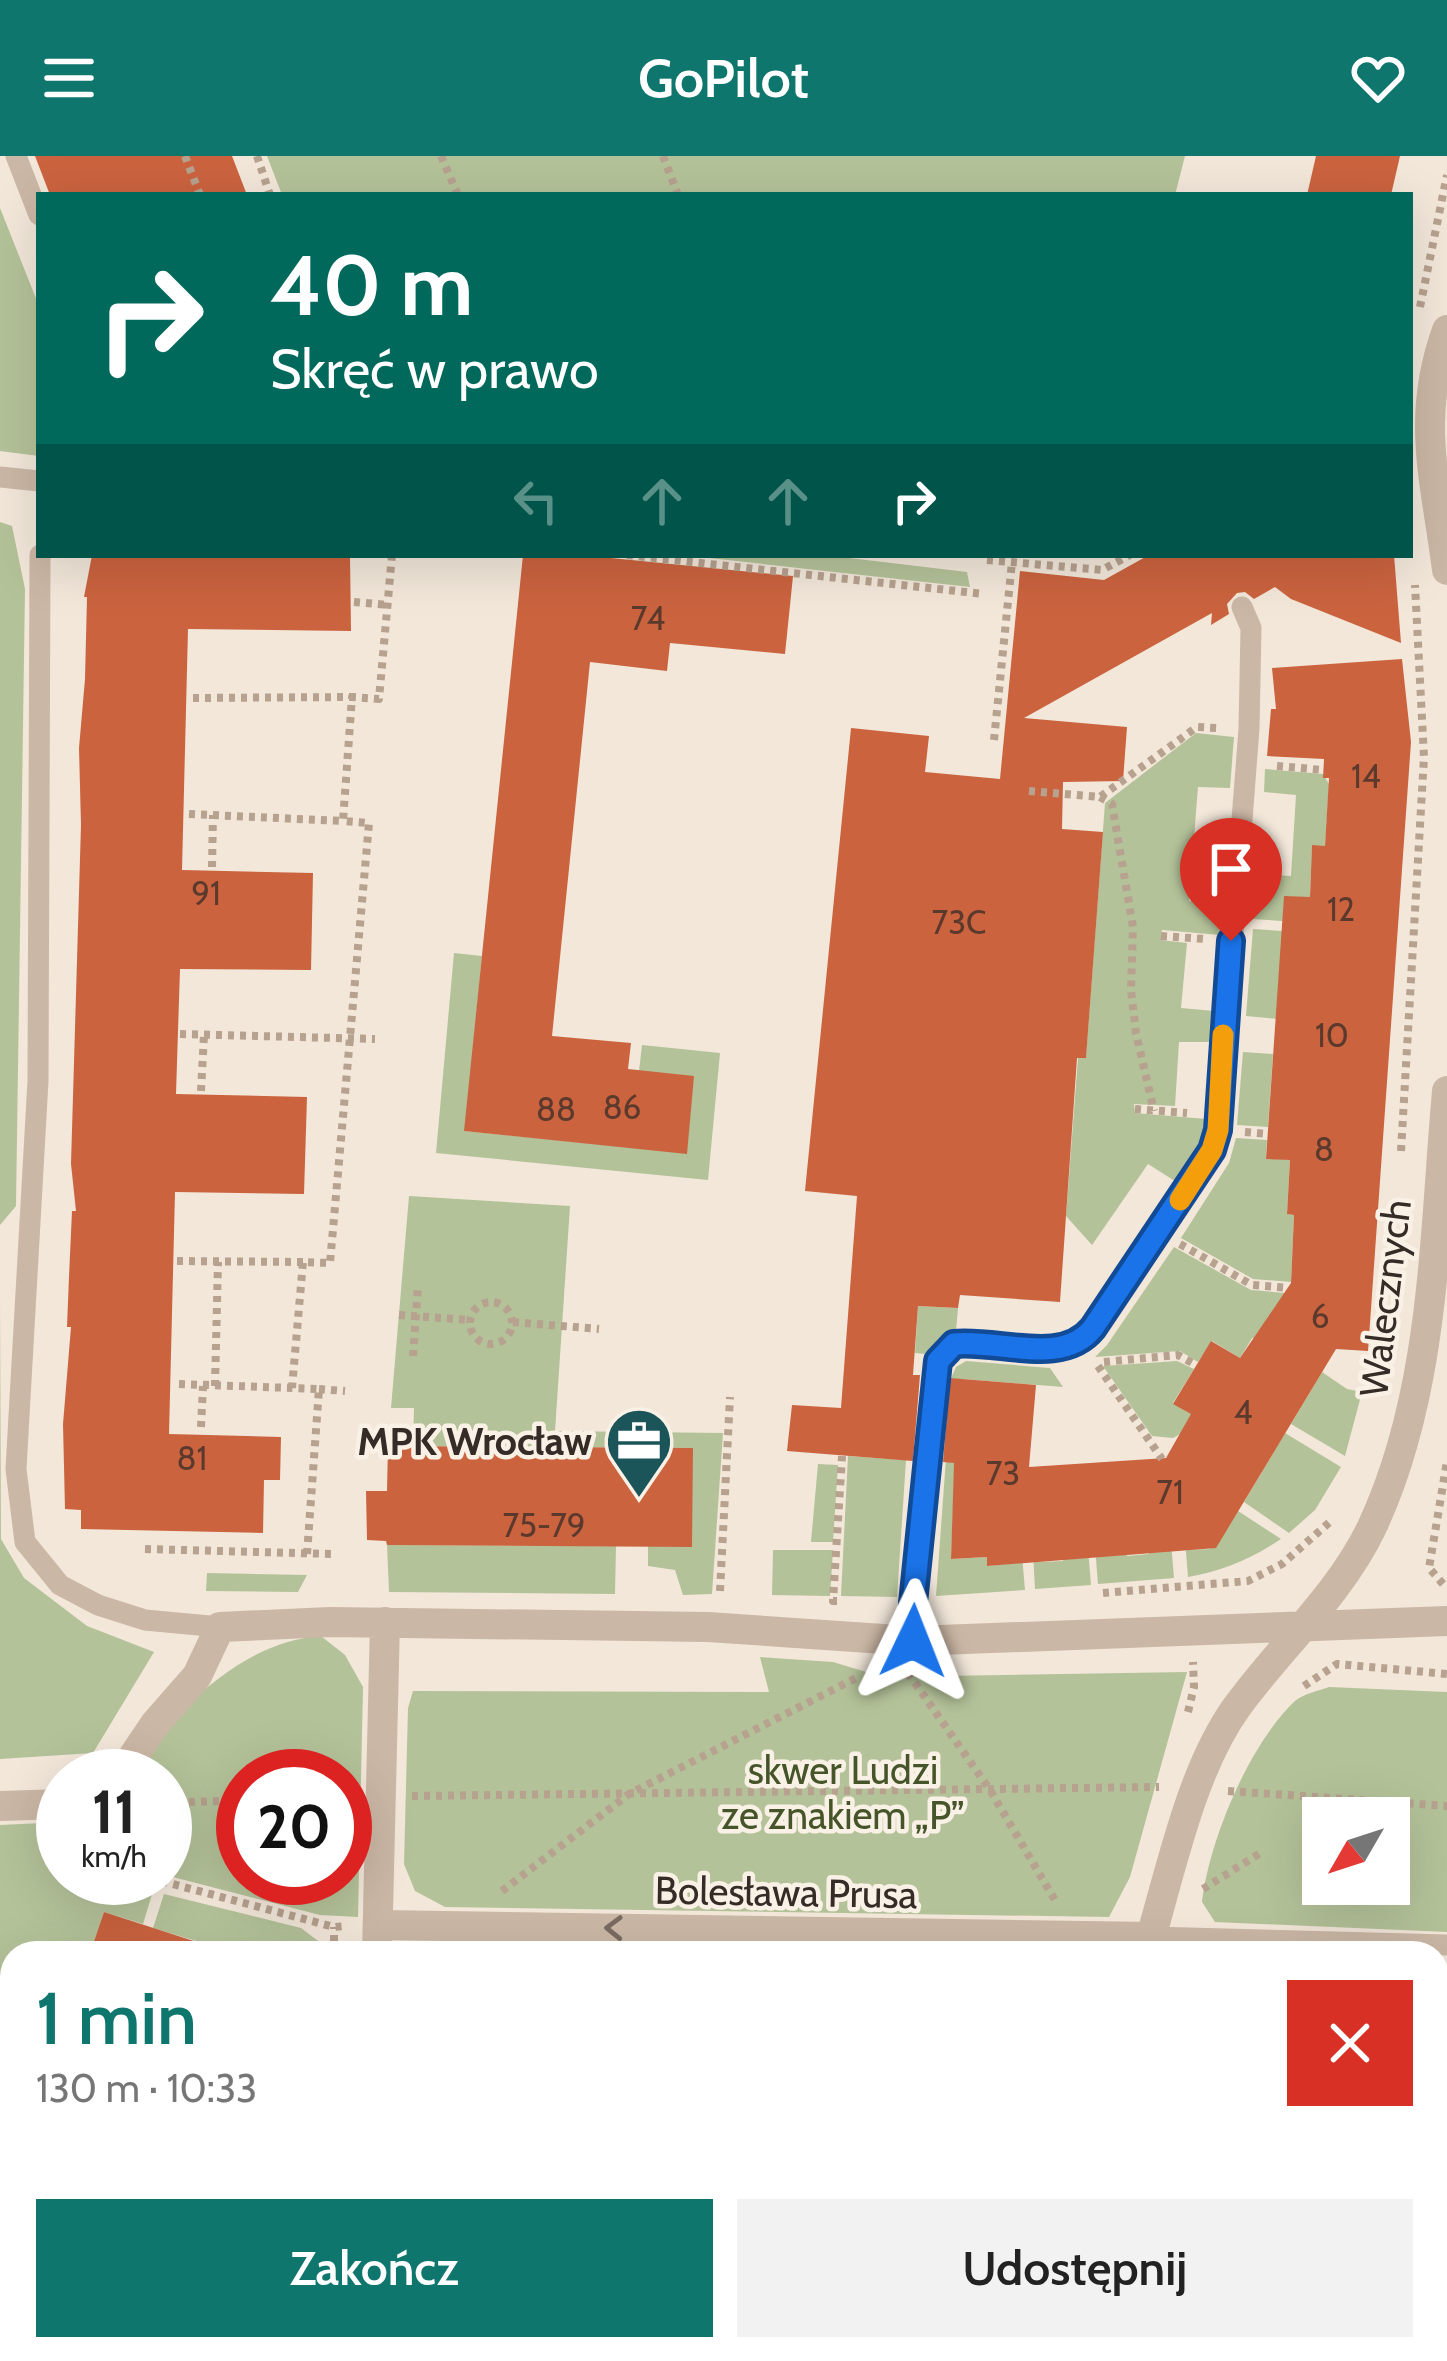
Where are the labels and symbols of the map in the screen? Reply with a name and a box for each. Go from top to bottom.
house number: 74 [631,598,665,638]
house number: 14 [1351,756,1381,796]
pin [1180,818,1282,941]
house number: 91 [191,873,221,913]
house number: 12 [1327,889,1355,929]
house number: 73C [932,902,986,942]
house number: 10 [1315,1015,1349,1055]
house number: 86 [603,1087,641,1127]
house number: 88 [536,1089,576,1129]
house number: 8 [1314,1129,1334,1169]
street label: Walecznych [1349,1197,1421,1399]
house number: 6 [1311,1296,1329,1336]
house number: 4 [1233,1392,1253,1432]
office icon: MPK Wrocław [604,1406,674,1500]
place label: MPK Wrocław [357,1417,592,1465]
house number: 81 [177,1438,207,1478]
house number: 73 [986,1453,1020,1493]
house number: 71 [1156,1472,1184,1512]
house number: 75-79 [502,1505,586,1545]
position arrow [850,1578,976,1704]
park label: skwer Ludzi ze znakiem „P” [721,1746,965,1839]
speed limit sign: 20 [216,1749,372,1905]
north arrow [1302,1797,1410,1905]
street label: Bolesława Prusa [654,1866,918,1918]
one-way arrow [604,1916,623,1942]

